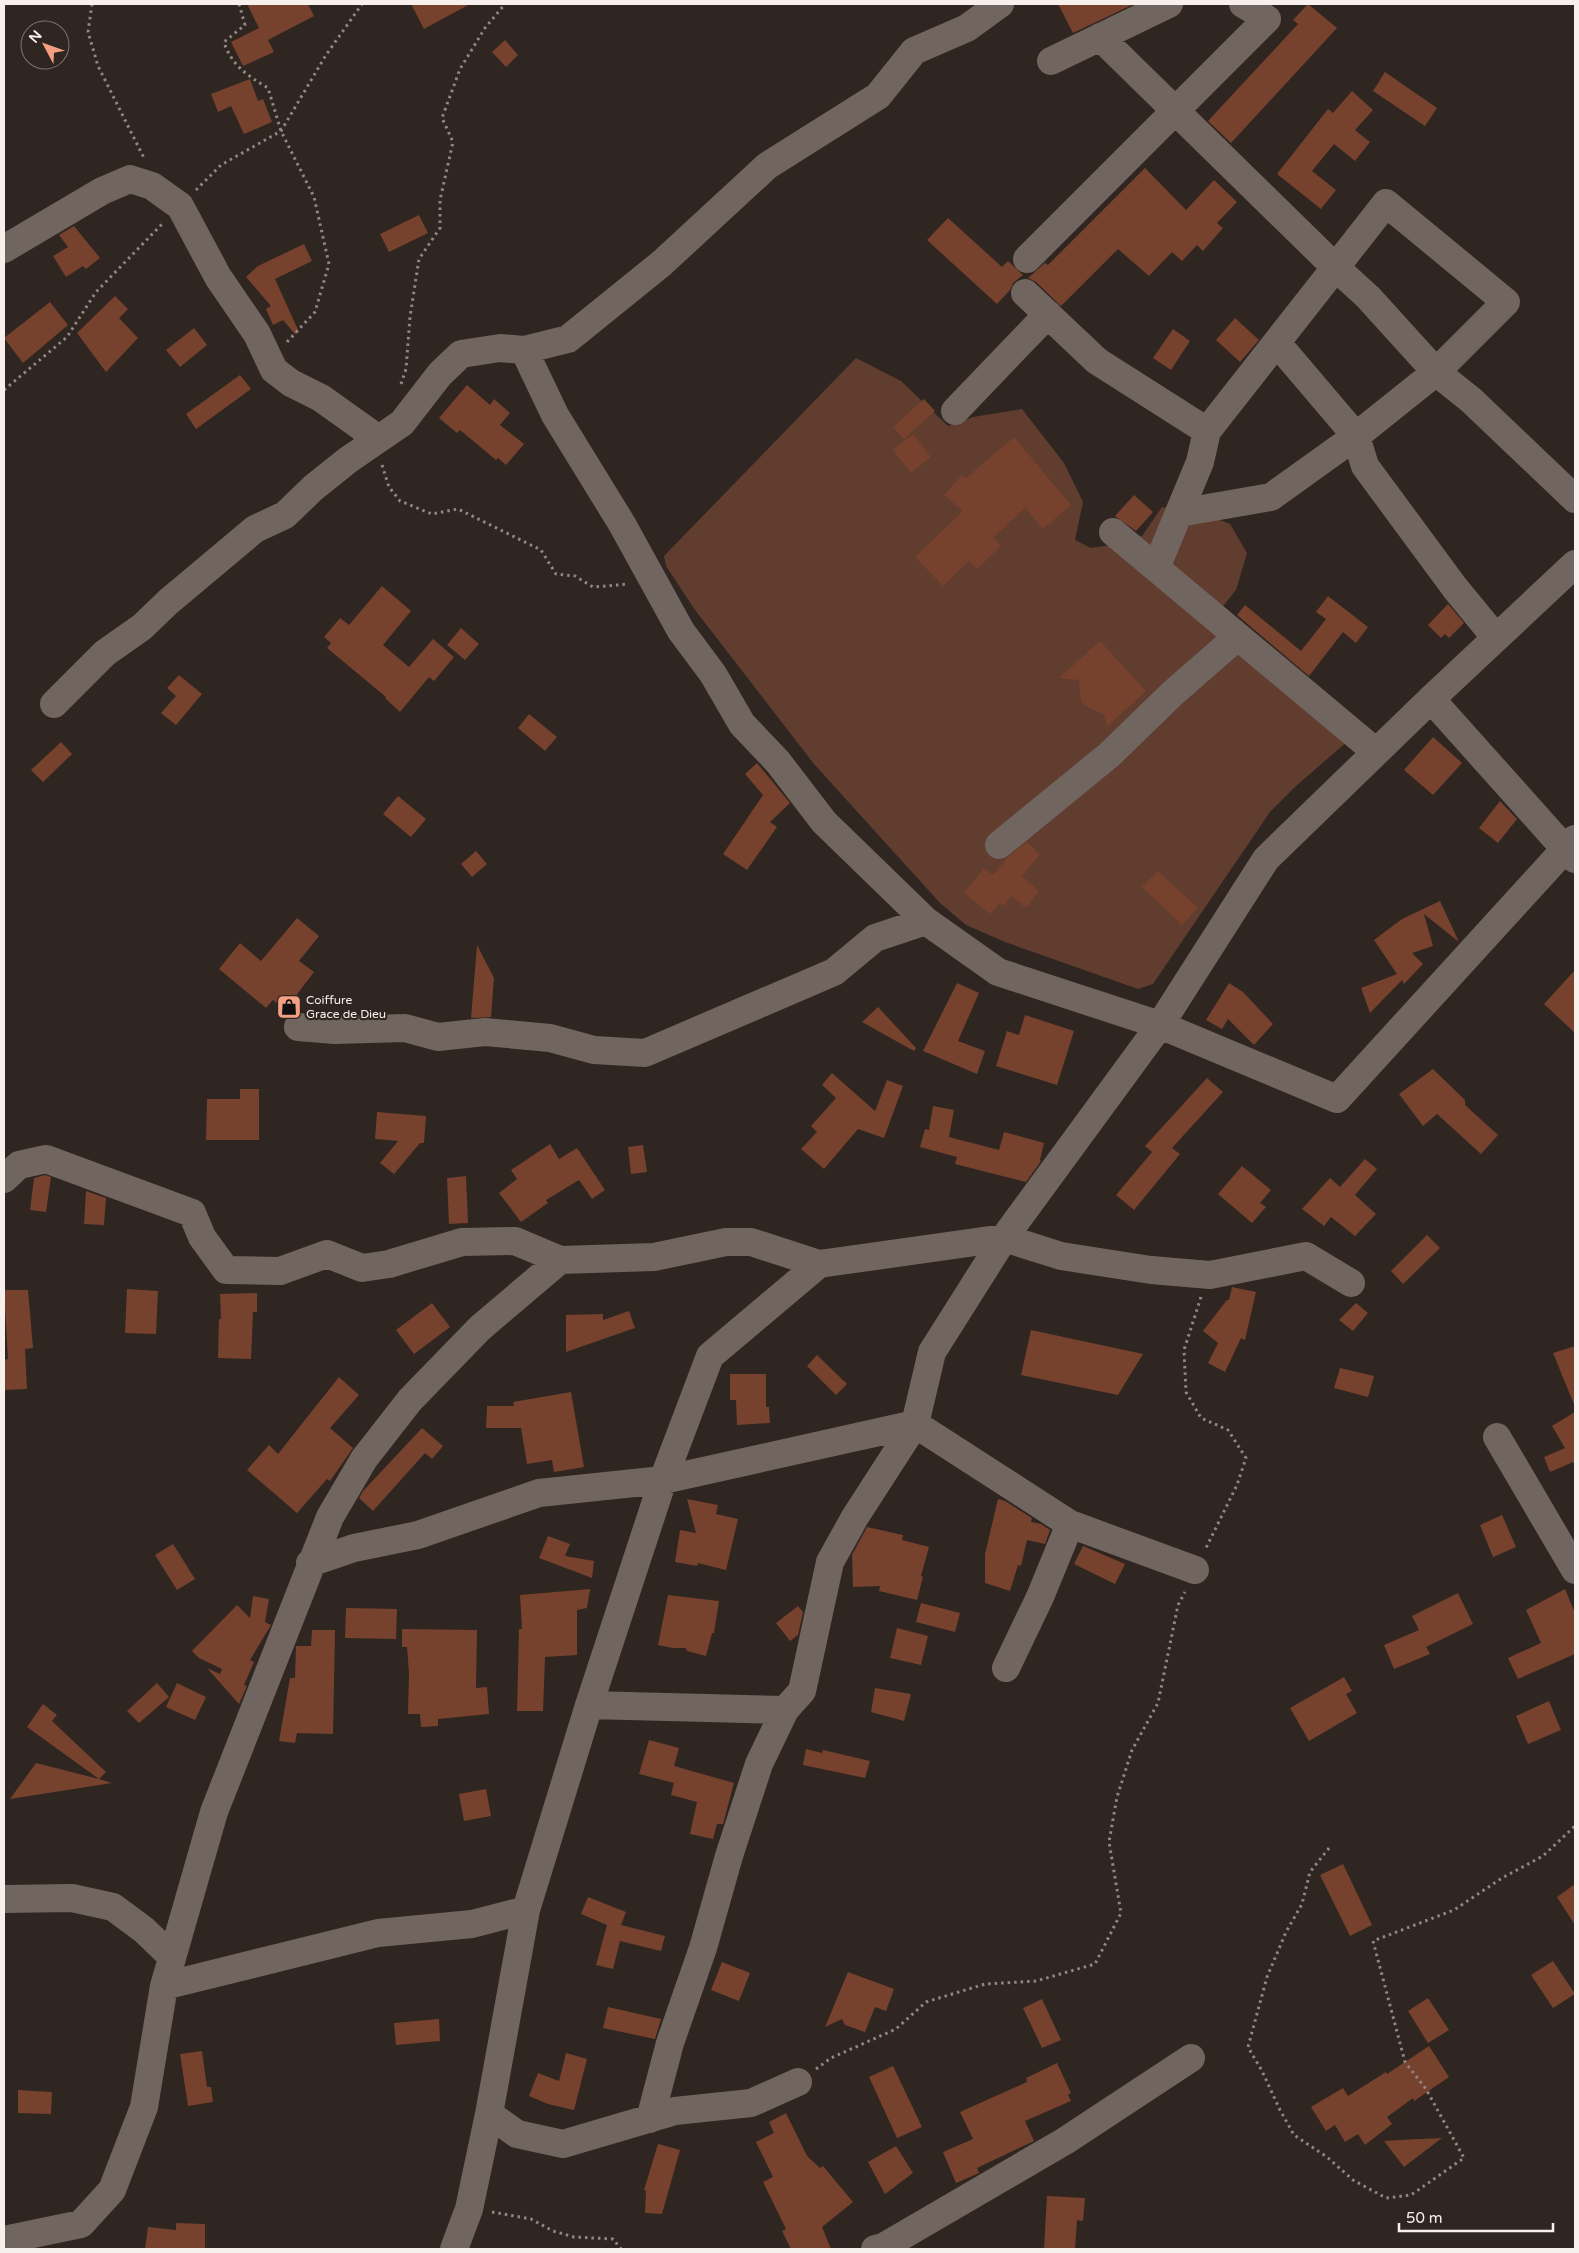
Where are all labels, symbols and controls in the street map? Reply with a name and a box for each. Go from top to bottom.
north arrow [20,20,70,70]
text: N [25,27,46,47]
place label: Coiffure Grace de Dieu [306,993,386,1021]
shop icon: Coiffure Grace de Dieu [276,994,302,1020]
scale bar [1399,2200,1553,2232]
text: 50 m [1406,2209,1443,2227]

